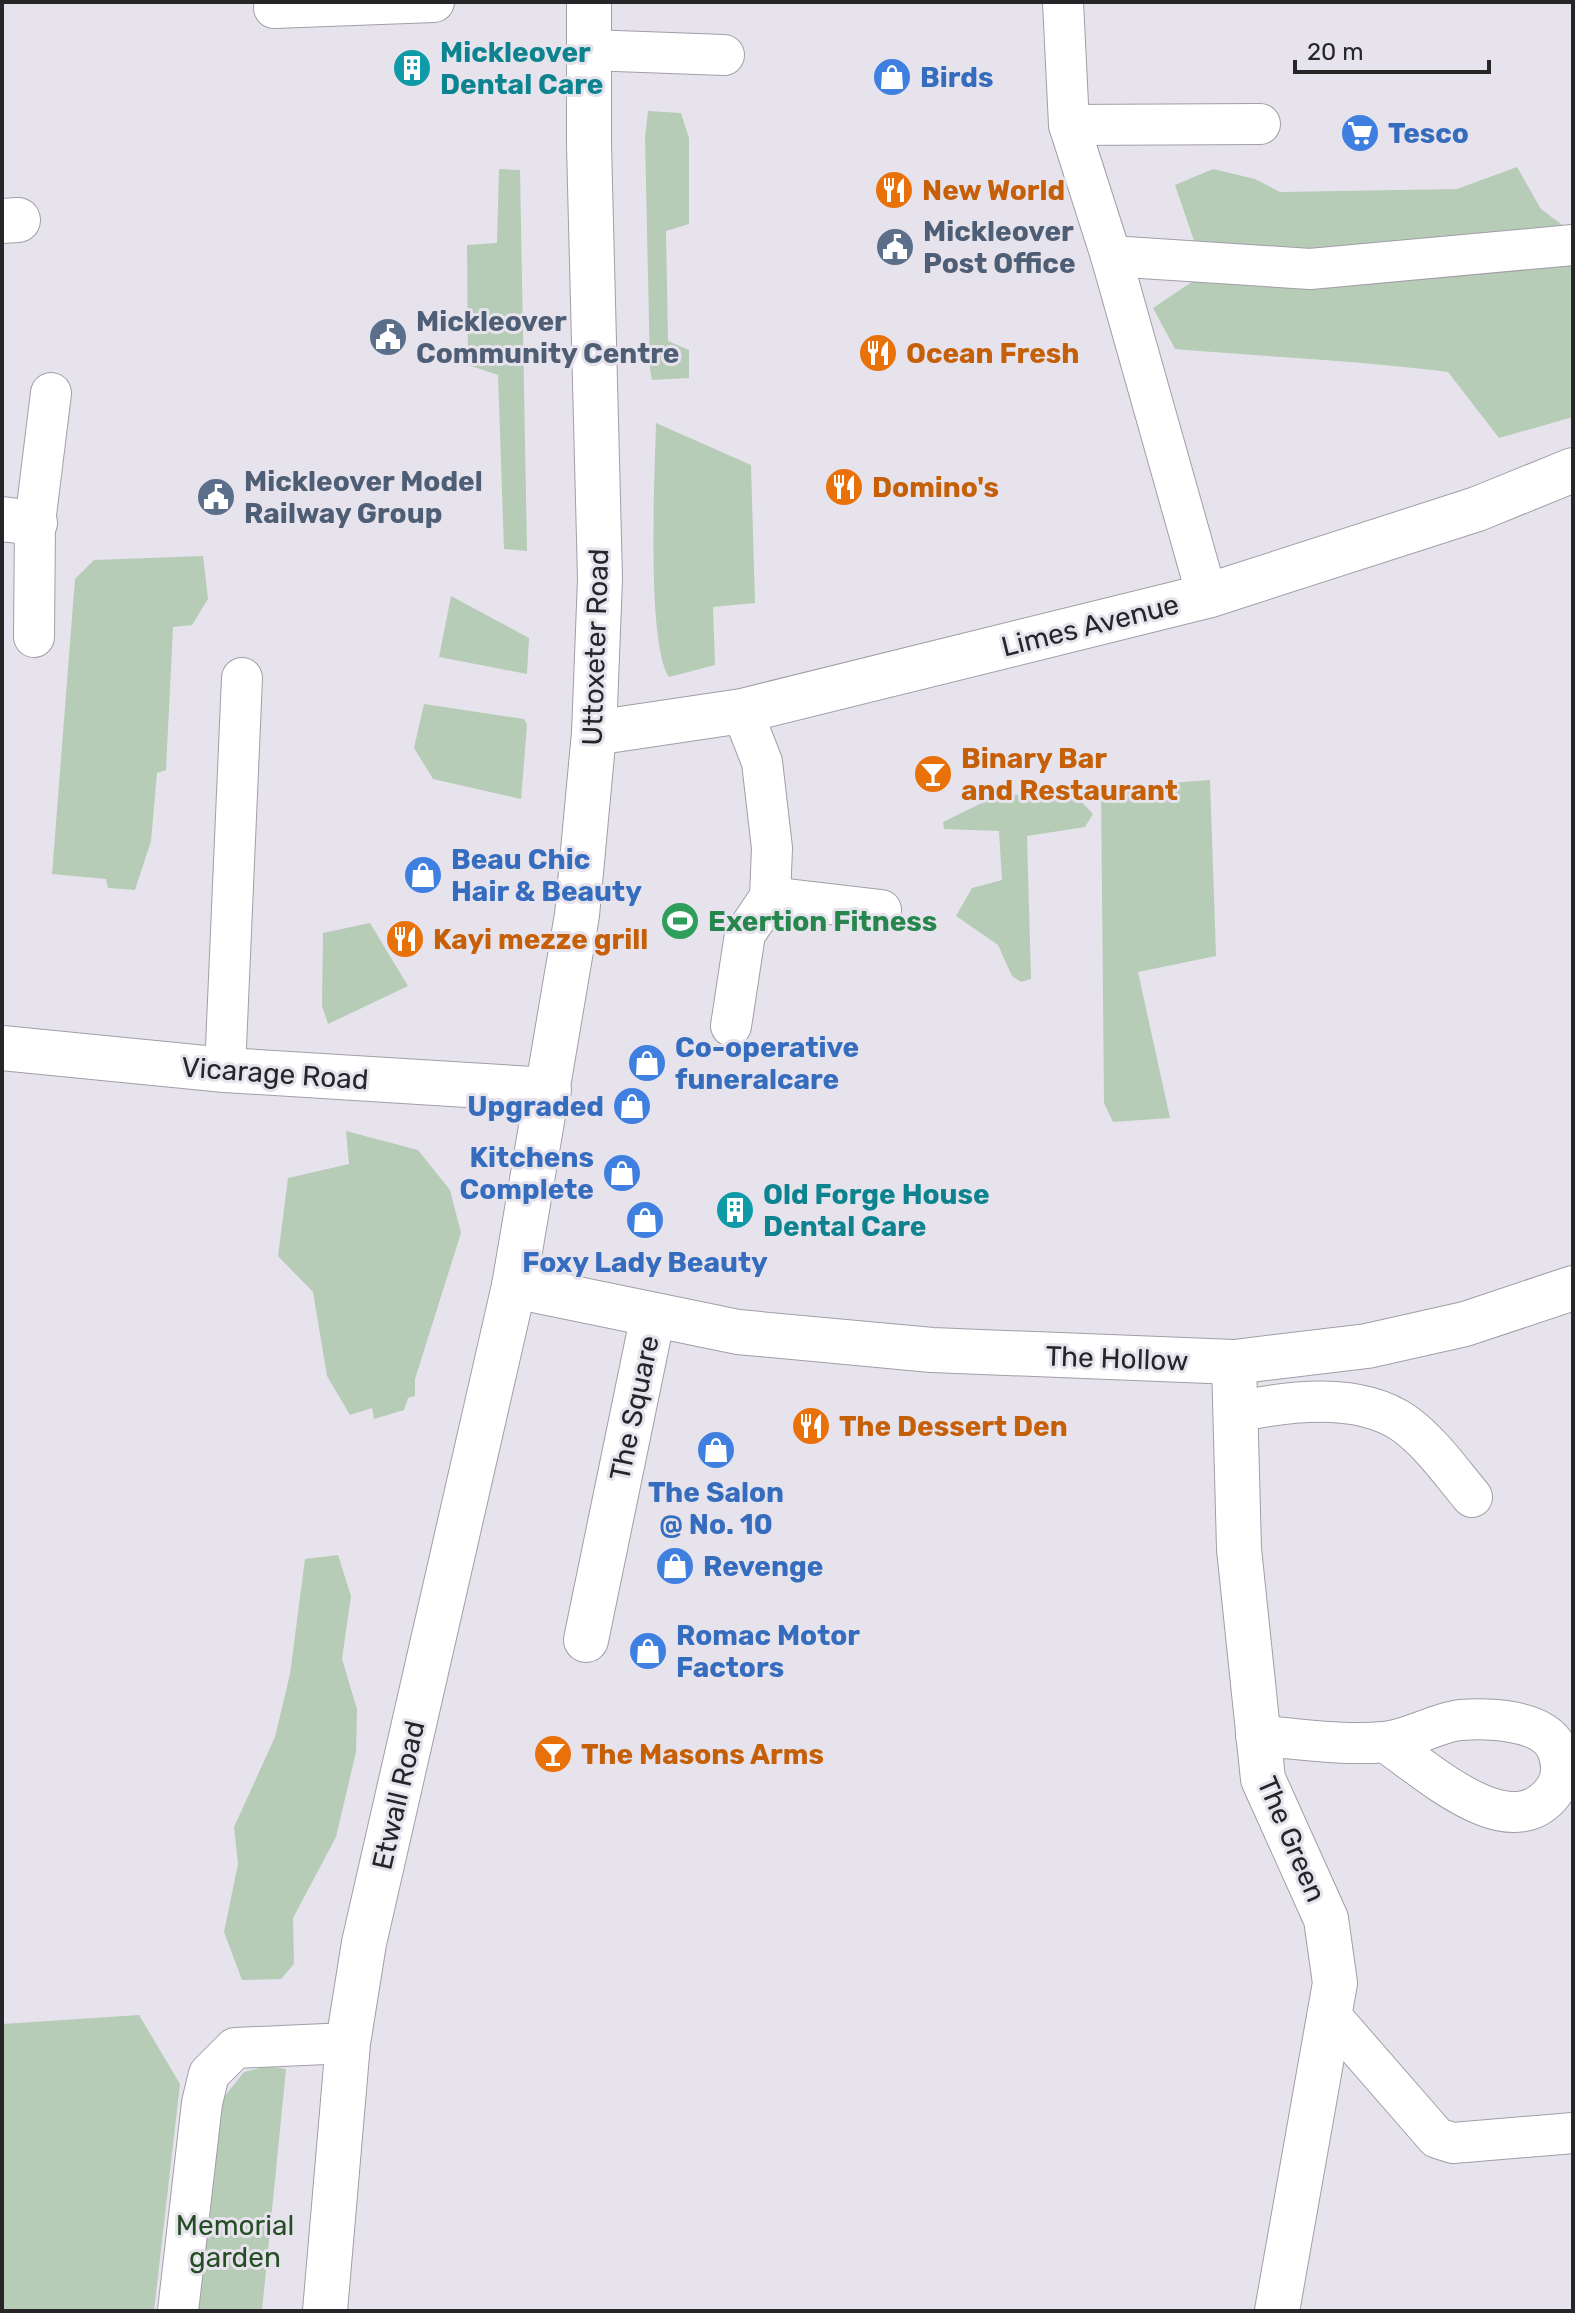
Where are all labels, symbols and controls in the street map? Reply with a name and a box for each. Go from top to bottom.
scale bar [1295,24,1489,74]
place label: Mickleover Dental Care [440,36,604,101]
text: 20 m [1307,38,1364,66]
building icon: Mickleover Dental Care [391,47,433,89]
shop icon: Birds [871,56,913,98]
place label: Birds [920,61,993,94]
supermarket icon: Tesco [1339,112,1381,154]
place label: Tesco [1388,117,1469,150]
restaurant icon: New World [873,169,915,211]
place label: New World [922,174,1065,207]
place label: Mickleover Post Office [923,215,1076,280]
public building icon: Mickleover Post Office [874,226,916,268]
place label: Mickleover Community Centre [416,305,680,370]
public building icon: Mickleover Community Centre [367,316,409,358]
restaurant icon: Ocean Fresh [857,332,899,374]
place label: Ocean Fresh [906,337,1080,370]
place label: Mickleover Model Railway Group [244,465,483,530]
restaurant icon: Domino's [823,466,865,508]
place label: Domino's [872,471,999,504]
public building icon: Mickleover Model Railway Group [195,476,237,518]
street label: Uttoxeter Road [576,548,615,746]
street label: Limes Avenue [998,588,1182,663]
place label: Binary Bar and Restaurant [961,742,1178,807]
bar icon: Binary Bar and Restaurant [912,753,954,795]
place label: Beau Chic Hair & Beauty [451,843,642,908]
shop icon: Beau Chic Hair & Beauty [402,854,444,896]
sports icon: Exertion Fitness [659,900,701,942]
place label: Exertion Fitness [708,905,937,938]
restaurant icon: Kayi mezze grill [384,918,426,960]
place label: Kayi mezze grill [433,923,648,956]
place label: Co-operative funeralcare [675,1031,859,1096]
shop icon: Co-operative funeralcare [626,1042,668,1084]
street label: Vicarage Road [180,1051,370,1096]
shop icon: Upgraded [611,1085,653,1127]
place label: Upgraded [467,1090,604,1123]
place label: Kitchens Complete [460,1141,594,1206]
shop icon: Kitchens Complete [601,1152,643,1194]
place label: Old Forge House Dental Care [763,1178,990,1243]
building icon: Old Forge House Dental Care [714,1189,756,1231]
shop icon: Foxy Lady Beauty [624,1199,666,1241]
place label: Foxy Lady Beauty [522,1246,768,1279]
street label: The Square [603,1332,666,1484]
street label: The Hollow [1045,1340,1189,1377]
restaurant icon: The Dessert Den [790,1405,832,1447]
place label: The Dessert Den [839,1410,1068,1443]
shop icon: The Salon @ No. 10 [695,1429,737,1471]
place label: The Salon @ No. 10 [648,1476,784,1541]
shop icon: Revenge [654,1545,696,1587]
place label: Revenge [703,1550,823,1583]
place label: Romac Motor Factors [676,1619,860,1684]
shop icon: Romac Motor Factors [627,1630,669,1672]
street label: Etwall Road [365,1717,432,1873]
bar icon: The Masons Arms [532,1733,574,1775]
place label: The Masons Arms [581,1738,824,1771]
street label: The Green [1250,1772,1333,1907]
park label: Memorial garden [176,2209,294,2274]

